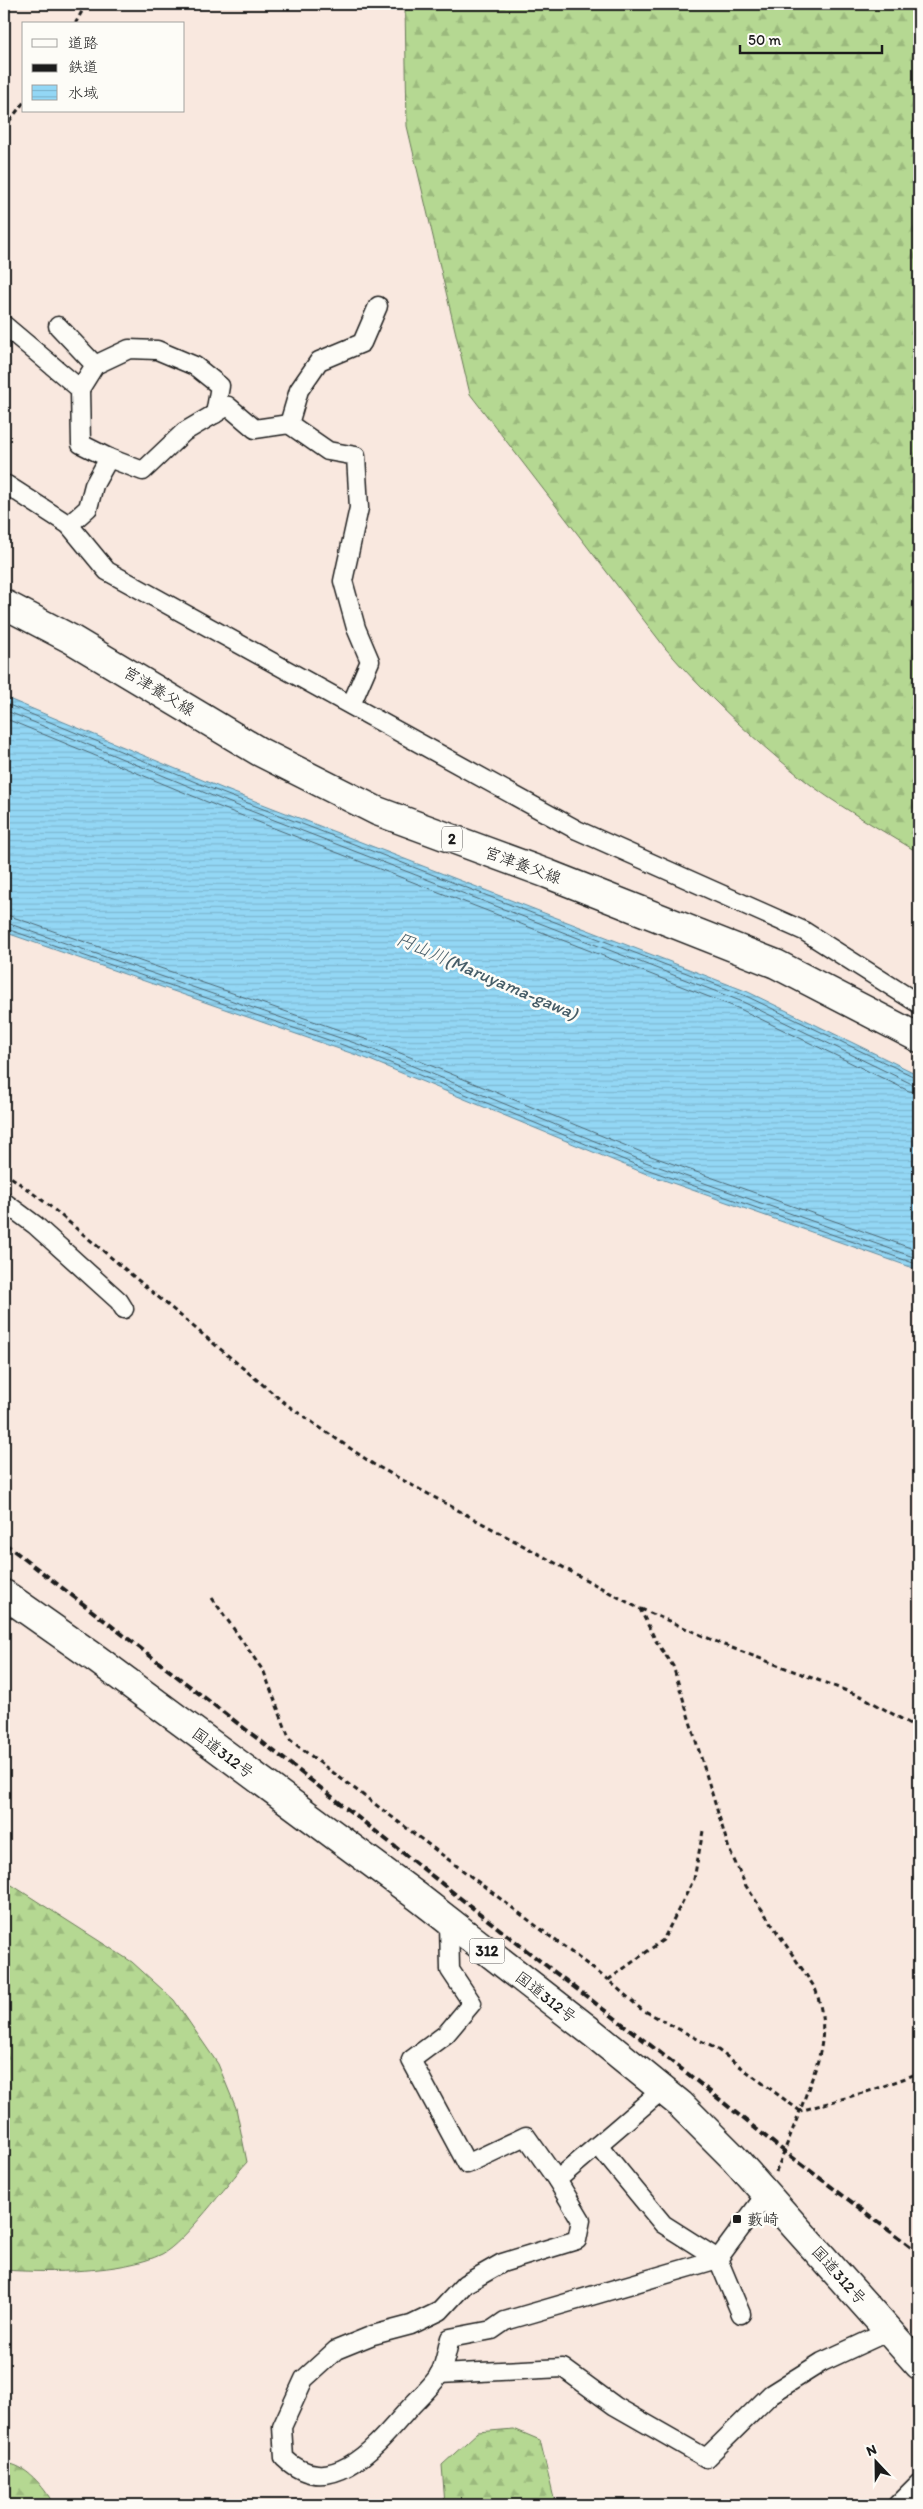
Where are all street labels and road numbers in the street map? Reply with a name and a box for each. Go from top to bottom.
street label: 宮津養父線 [120,662,198,720]
road number: 2 [442,826,462,852]
street label: 宮津養父線 [482,842,564,888]
street label: 国道312号 [188,1724,258,1782]
road number: 312 [470,1938,504,1964]
street label: 国道312号 [512,1967,580,2027]
street label: 国道312号 [808,2242,870,2308]

